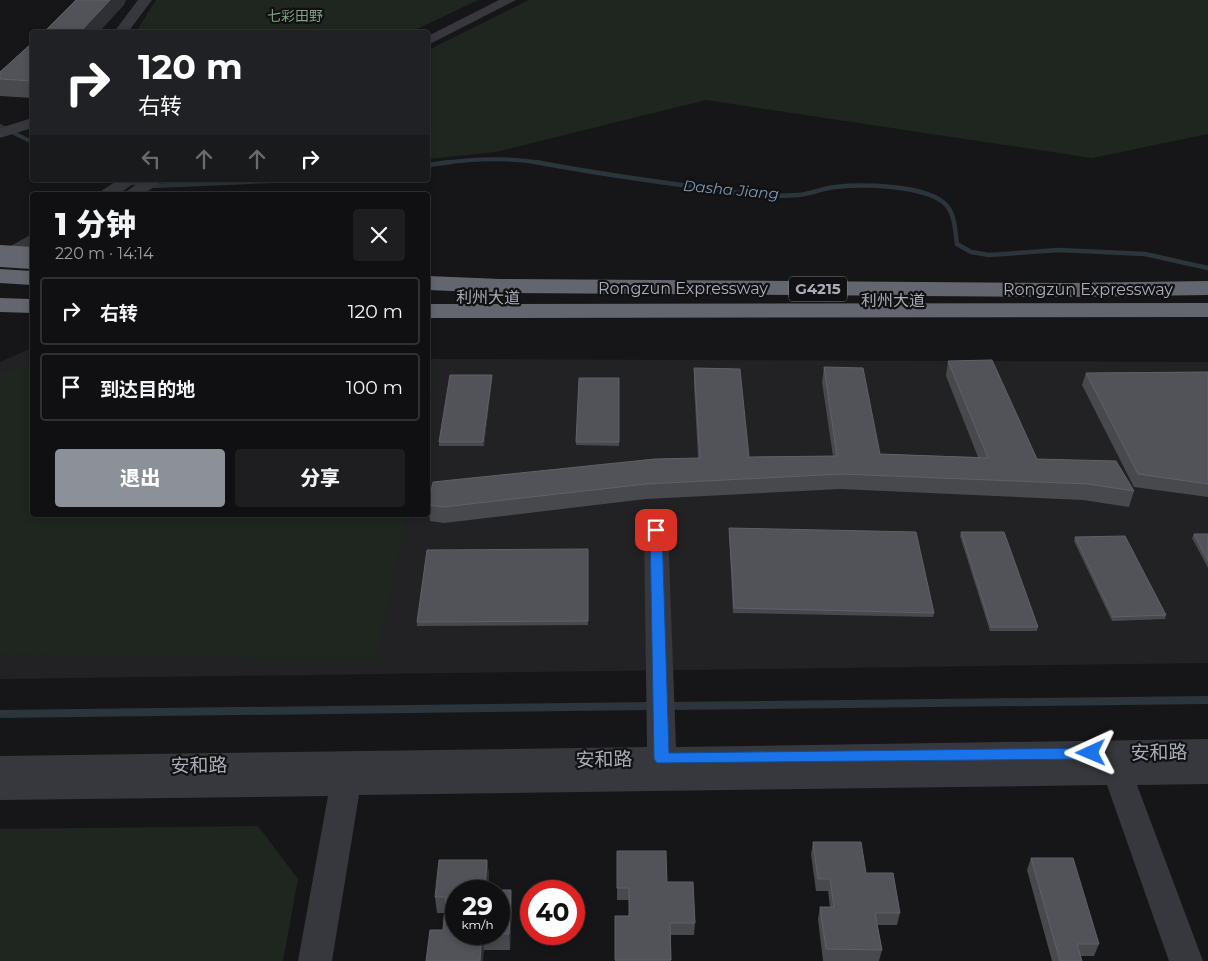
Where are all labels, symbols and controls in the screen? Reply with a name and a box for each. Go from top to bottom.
park label: 七彩田野 [267,7,323,25]
text: 120 m [138,45,243,88]
icon: right [55,50,120,115]
text: 右转 [138,93,182,120]
icon: left [137,145,165,173]
icon: ahead [190,145,218,173]
icon: ahead [243,145,271,173]
icon: right [296,145,324,173]
water label: Dasha Jiang [682,176,780,203]
text: 1 分钟 [55,206,136,243]
button: close [353,209,405,261]
text: 220 m · 14:14 [55,244,154,263]
road number: G4215 [789,276,847,302]
street label: Rongzun Expressway [598,279,768,298]
street label: Rongzun Expressway [1003,280,1173,299]
street label: 利州大道 [456,287,520,308]
street label: 利州大道 [861,291,925,310]
icon: right [57,297,85,325]
text: 120 m [348,300,403,323]
text: 右转 [100,302,138,325]
icon: arrive [57,373,85,401]
text: 100 m [346,376,403,399]
text: 到达目的地 [100,378,195,401]
button: 退出 [55,449,225,507]
button: 分享 [235,449,405,507]
pin [635,509,677,551]
icon: arrive [642,516,670,544]
position arrow [1064,726,1116,778]
street label: 安和路 [1130,741,1188,764]
street label: 安和路 [575,748,633,771]
street label: 安和路 [170,754,228,777]
speed limit sign: 40 [520,880,585,945]
text: 29 [462,891,493,921]
text: km/h [461,917,494,932]

